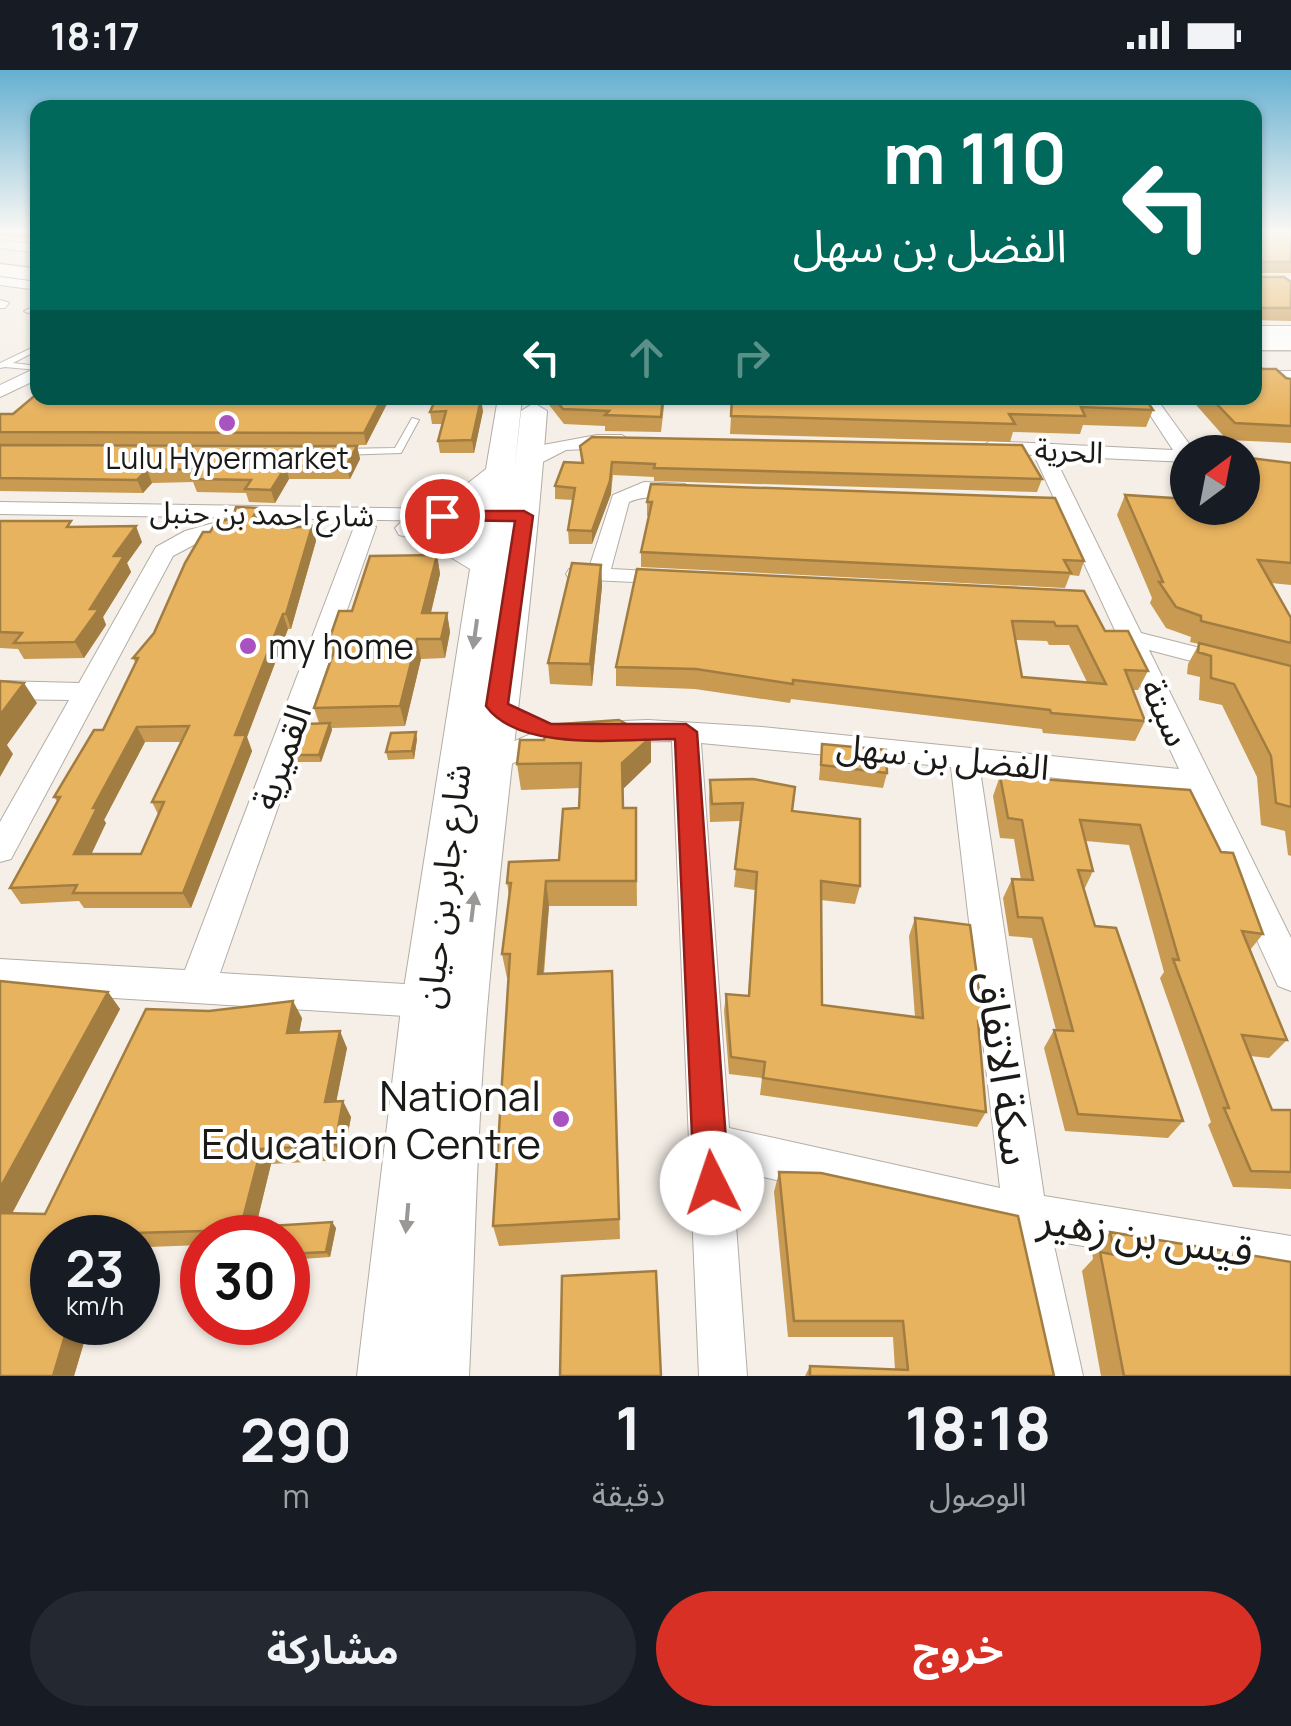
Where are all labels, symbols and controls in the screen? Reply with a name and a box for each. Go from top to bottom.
text: 18:17 [50,9,140,61]
text: 110 m [883,109,1067,205]
icon: left [1102,140,1232,270]
text: الفضل بن سهل [793,214,1067,276]
icon: left [514,330,569,385]
icon: ahead [619,330,674,385]
icon: right [724,330,779,385]
marker: Lulu Hypermarket [216,412,238,434]
street label: الحرية [1034,428,1104,472]
north arrow [1170,435,1260,525]
map controls [1170,435,1260,525]
place label: Lulu Hypermarket [105,437,349,478]
pin [400,474,485,559]
icon: arrive [415,489,470,544]
street label: شارع احمد بن حنبل [149,491,375,538]
one-way arrow [467,619,483,650]
place label: my home [268,622,414,670]
marker: my home [237,635,259,657]
street label: سبتة [1130,670,1202,754]
street label: القميرية [240,698,322,816]
street label: الفضل بن سهل [834,721,1052,791]
street label: شارع جابر بن حيان [404,761,485,1011]
one-way arrow [465,890,481,922]
street label: سكة الاتفاق [963,967,1047,1169]
place label: National Education Centre [201,1066,541,1172]
marker: National Education Centre [550,1108,572,1130]
position arrow [660,1131,764,1235]
street label: قيس بن زهير [1033,1188,1258,1280]
one-way arrow [399,1203,415,1235]
speed limit sign: 30 [180,1215,310,1345]
text: 23 [66,1234,124,1302]
text: km/h [66,1288,124,1323]
text: 1 [615,1386,642,1468]
text: 18:18 [905,1386,1051,1468]
text: 290 [240,1398,352,1480]
text: دقيقة [592,1472,665,1516]
text: الوصول [929,1472,1027,1516]
text: m [282,1474,310,1518]
button: مشاركة [30,1591,636,1706]
button: خروج [656,1591,1261,1706]

